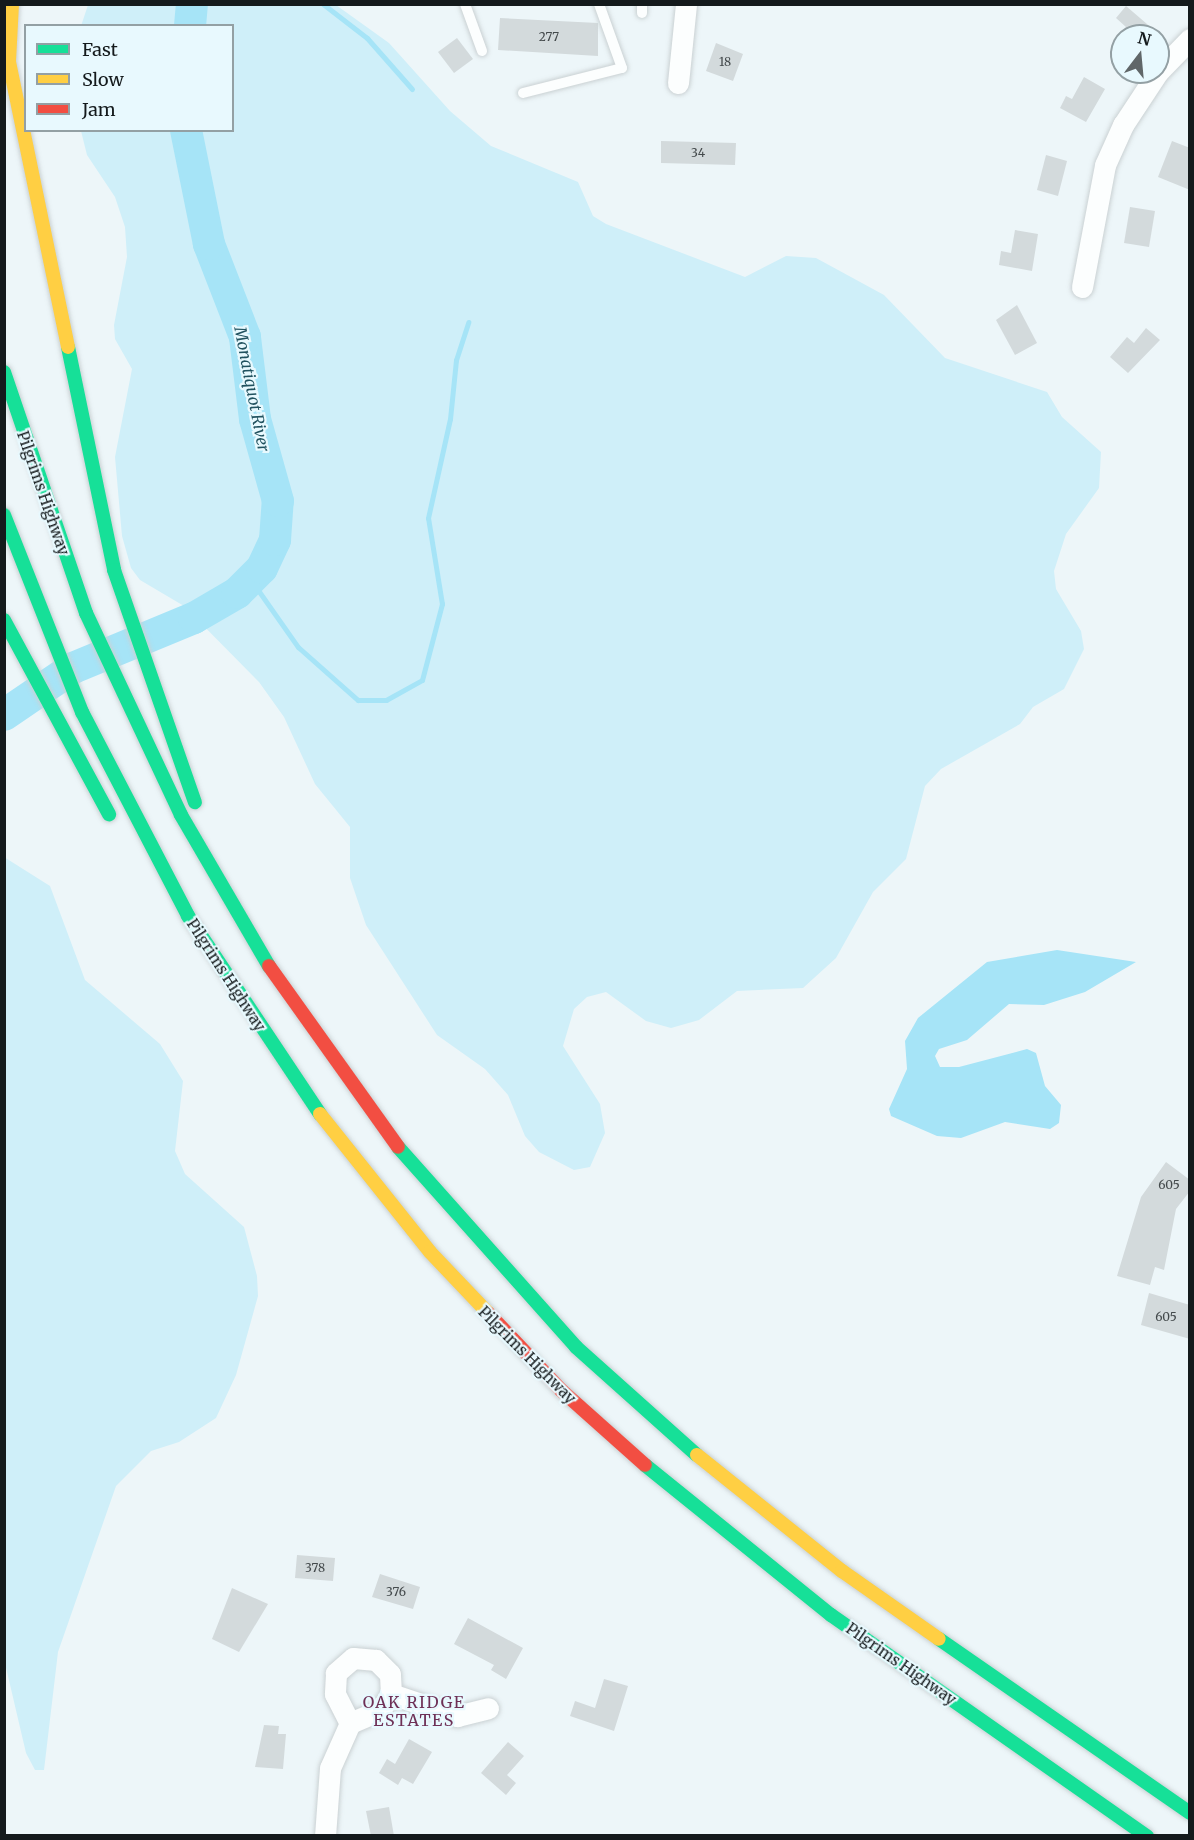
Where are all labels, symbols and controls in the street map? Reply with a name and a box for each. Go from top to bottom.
legend [24,24,234,132]
north arrow [1110,24,1170,84]
text: N [1136,27,1153,50]
house number: 277 [539,30,559,44]
text: Fast [82,38,118,61]
house number: 18 [719,55,731,69]
text: Slow [82,68,124,91]
text: Jam [82,98,116,121]
house number: 34 [691,146,705,160]
water label: Monatiquot River [230,325,274,453]
street label: Pilgrims Highway [13,429,73,557]
street label: Pilgrims Highway [183,916,269,1034]
house number: 605 [1158,1178,1180,1192]
street label: Pilgrims Highway [475,1303,579,1407]
house number: 605 [1155,1310,1177,1324]
house number: 378 [305,1561,325,1575]
house number: 376 [386,1585,406,1599]
street label: Pilgrims Highway [843,1619,959,1709]
district label: OAK RIDGE ESTATES [363,1692,465,1730]

